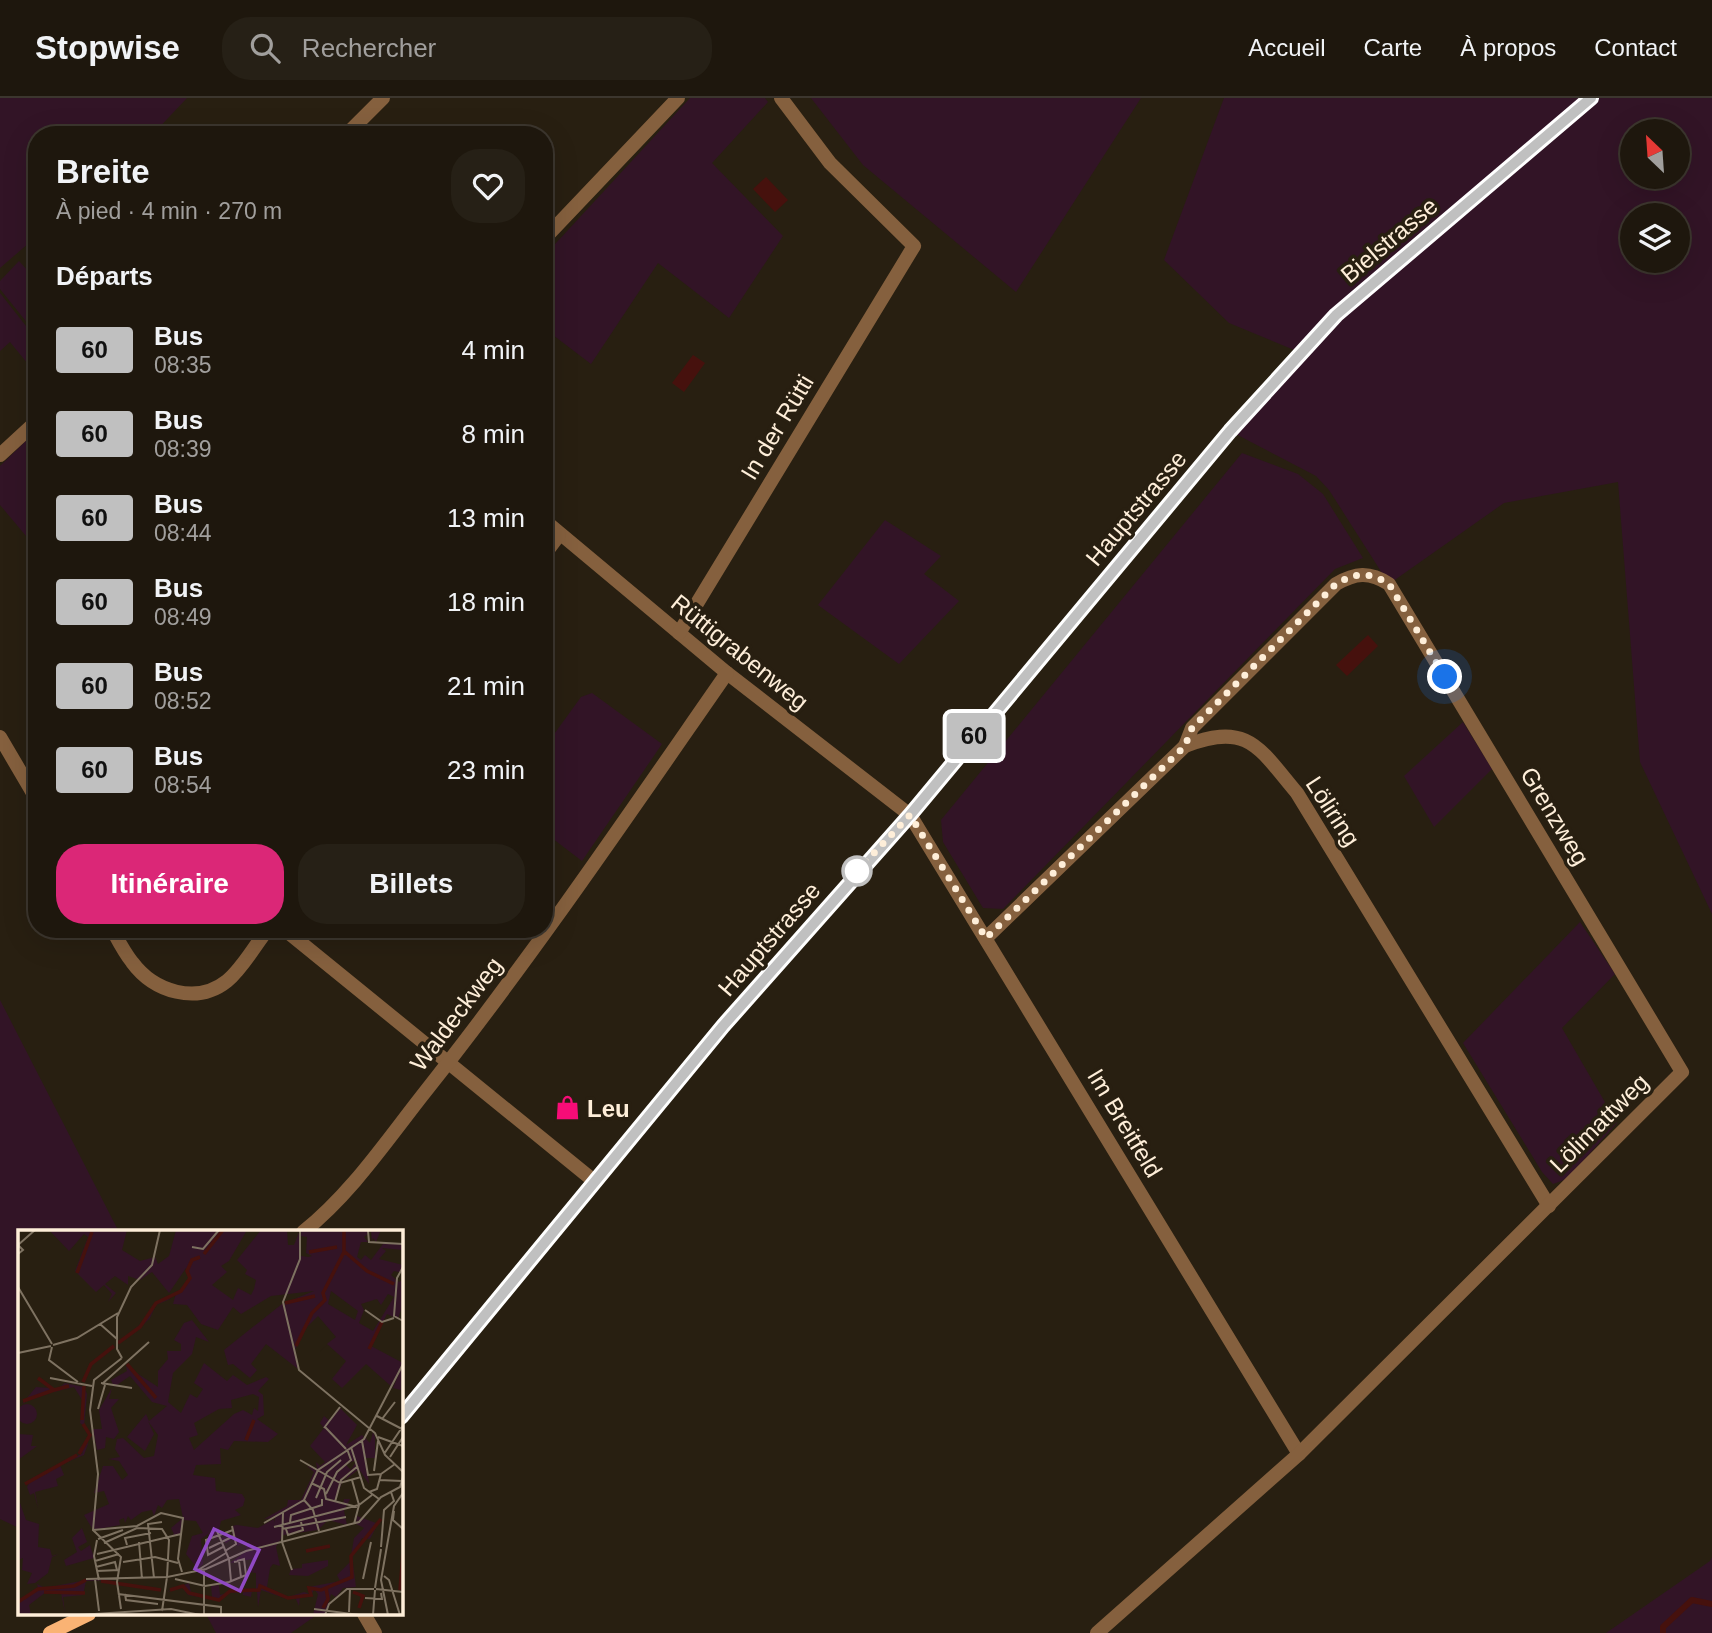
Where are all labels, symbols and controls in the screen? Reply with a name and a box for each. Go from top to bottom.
search box [222,17,712,80]
text: Stopwise [35,29,180,66]
icon: search [246,29,284,67]
text: Rechercher [302,33,436,63]
text: Accueil [1248,34,1326,61]
text: Carte [1364,34,1422,61]
text: À propos [1460,34,1556,61]
text: Contact [1594,34,1677,61]
north arrow [1620,119,1690,189]
map controls [1620,119,1690,273]
button: heart [451,149,525,223]
text: Breite [56,153,150,190]
street label: Bielstrasse [1335,192,1443,288]
text: À pied · 4 min · 270 m [56,198,282,224]
button: layers [1620,203,1690,273]
text: Départs [56,261,153,291]
text: Bus [154,321,203,351]
text: 4 min [461,335,525,365]
text: 60 [81,336,108,363]
text: 08:35 [154,352,212,378]
street label: In der Rütti [735,370,819,484]
text: Bus [154,405,203,435]
text: 8 min [461,419,525,449]
text: 60 [81,420,108,447]
text: 08:39 [154,436,212,462]
street label: Hauptstrasse [1080,445,1192,571]
text: Bus [154,489,203,519]
text: 13 min [447,503,525,533]
text: 60 [81,504,108,531]
text: 08:44 [154,520,212,546]
text: Bus [154,573,203,603]
text: 18 min [447,587,525,617]
text: 60 [81,588,108,615]
street label: Rüttigrabenweg [666,589,814,715]
text: 08:49 [154,604,212,630]
text: Bus [154,657,203,687]
your location [1427,659,1462,694]
text: 21 min [447,671,525,701]
text: 60 [81,672,108,699]
text: 08:52 [154,688,212,714]
line badge: 60 [942,713,1006,759]
text: 60 [961,722,987,749]
text: Bus [154,741,203,771]
text: 23 min [447,755,525,785]
text: 60 [81,756,108,783]
street label: Grenzweg [1515,762,1595,870]
street label: Löliring [1301,771,1365,851]
text: 08:54 [154,772,212,798]
button: Itinéraire [56,844,284,924]
button: Billets [298,844,525,924]
unlabelled marker [842,856,872,886]
street label: Hauptstrasse [712,877,826,1001]
street label: Waldeckweg [405,952,507,1076]
street label: Im Breitfeld [1082,1064,1168,1182]
street label: Lölimattweg [1544,1068,1654,1178]
shop icon: Leu [553,1094,581,1122]
place label: Leu [587,1095,630,1122]
inset map [18,1230,402,1616]

